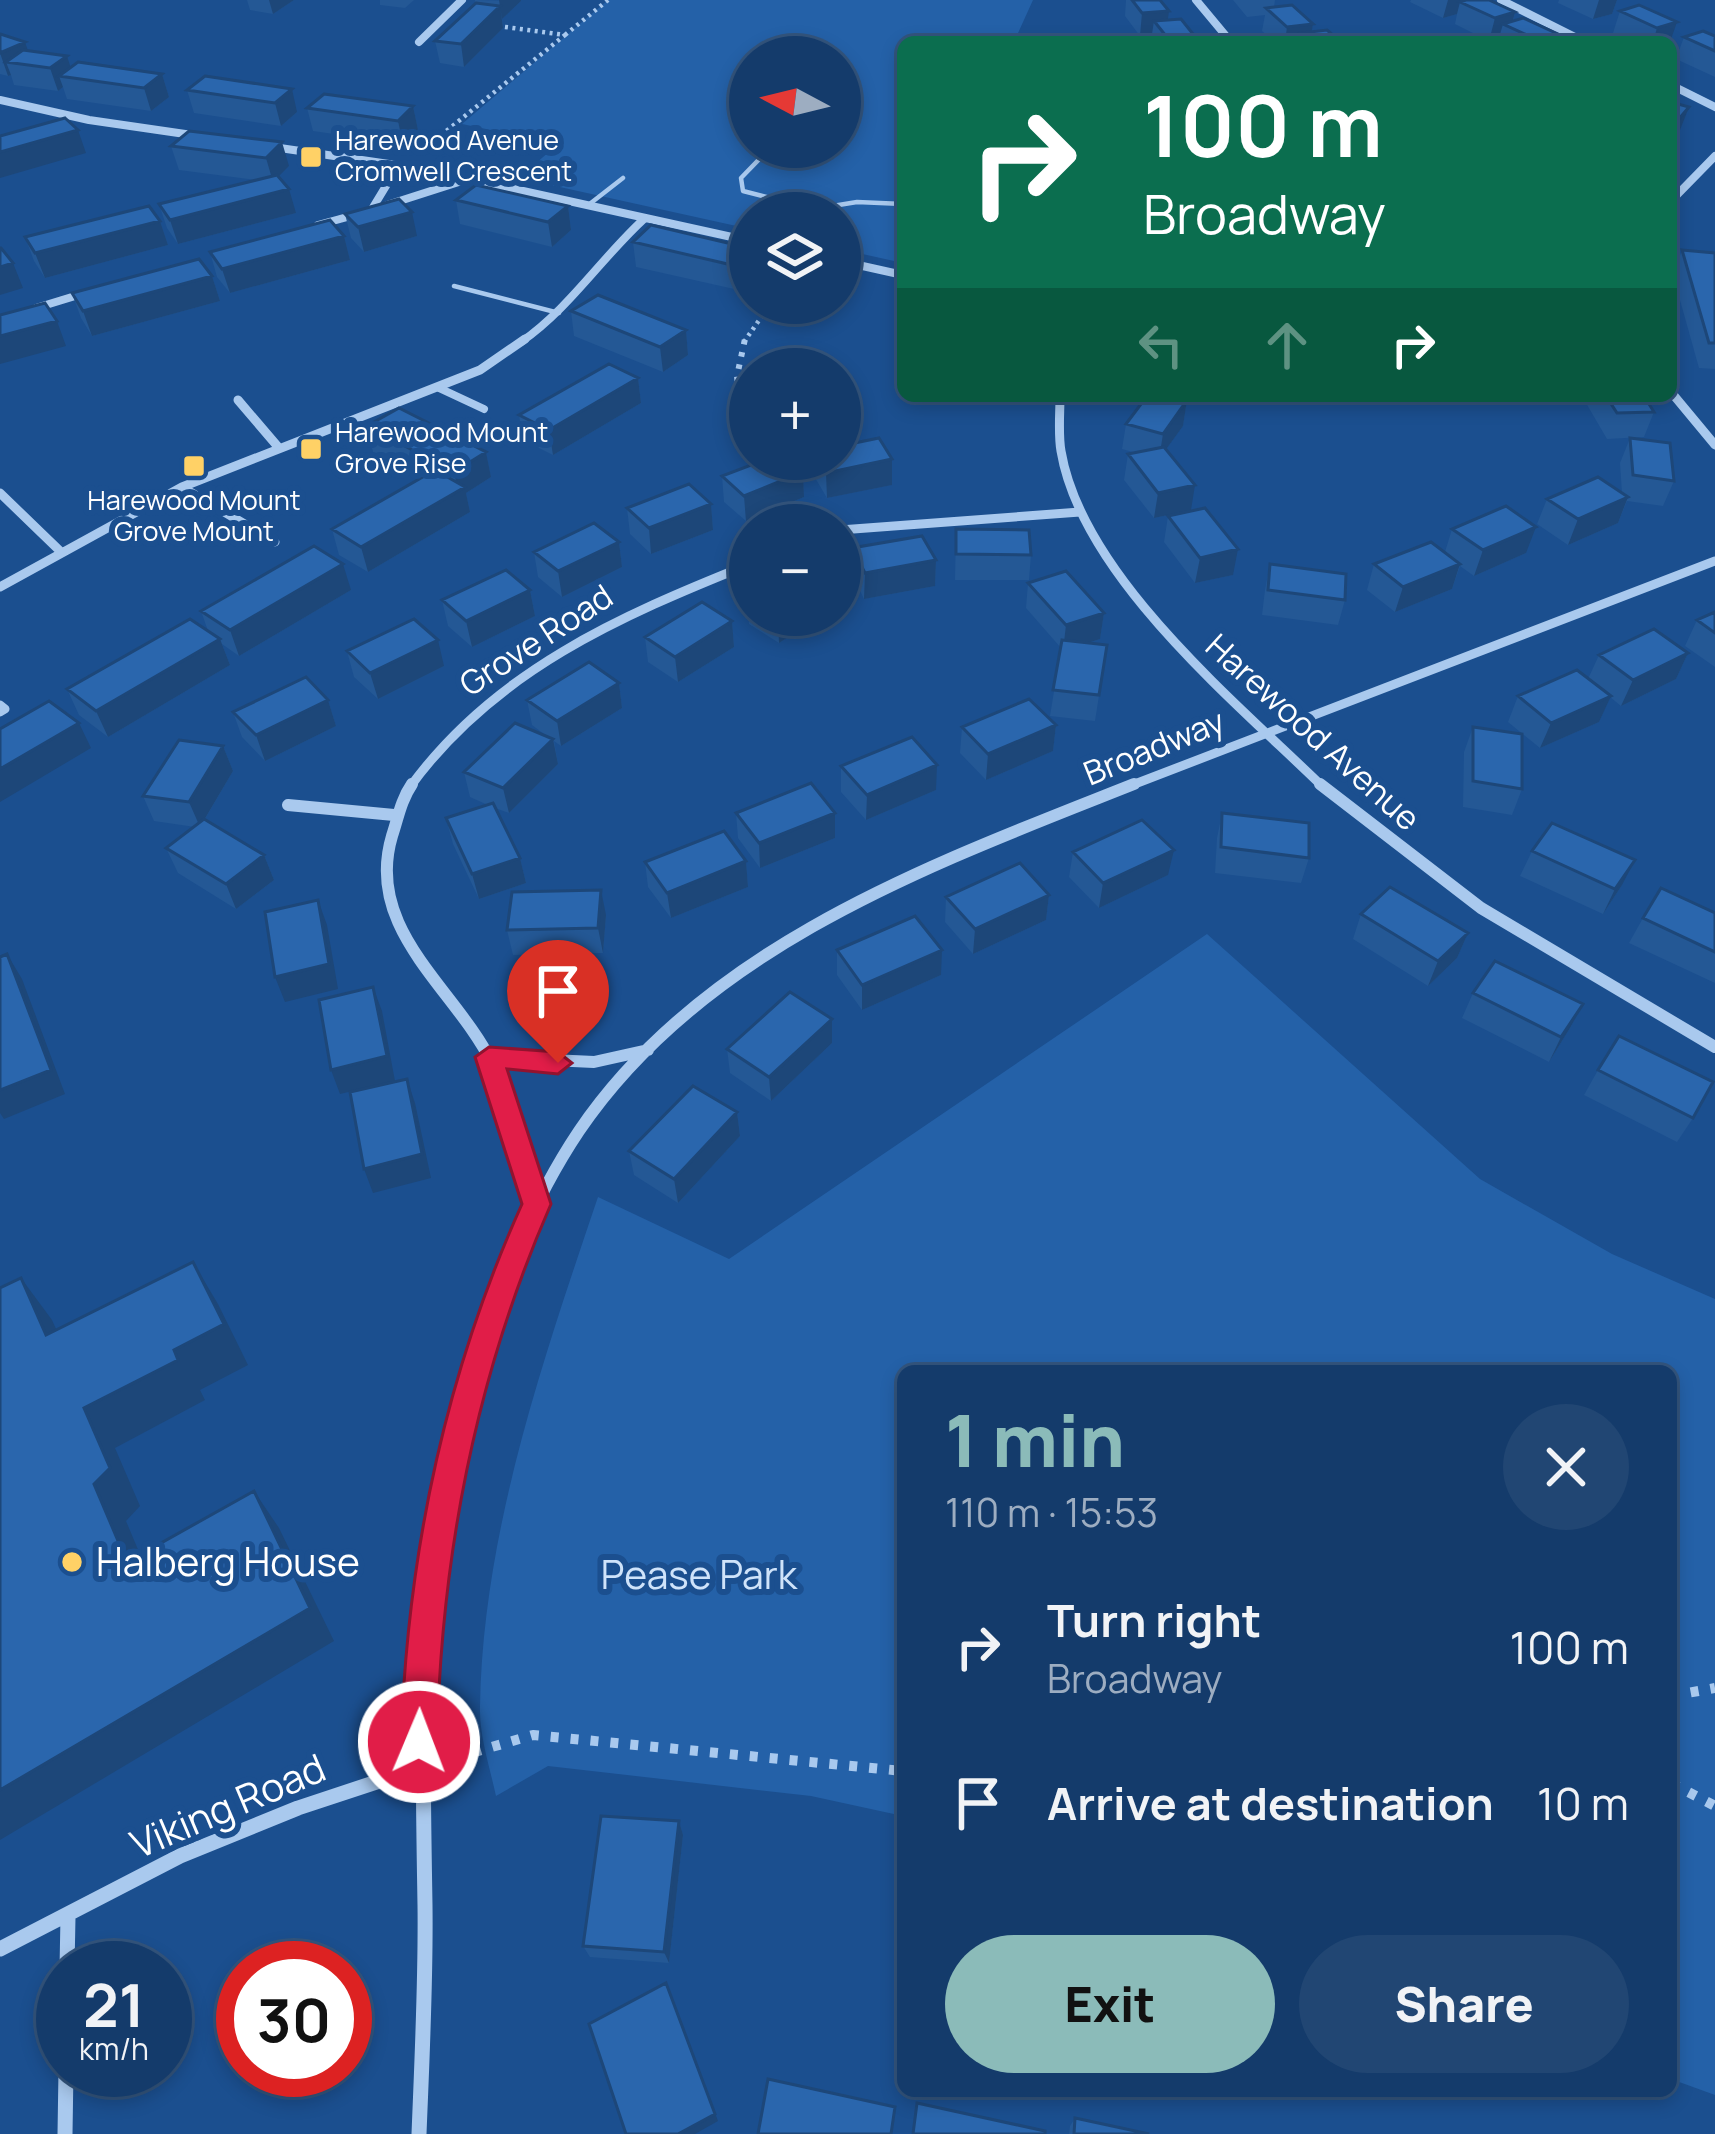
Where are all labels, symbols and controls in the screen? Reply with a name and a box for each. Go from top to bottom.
north arrow [729,36,861,168]
map controls [729,36,861,636]
text: 100 m [1143,67,1383,182]
icon: right [945,84,1101,240]
place label: Harewood Avenue Cromwell Crescent [335,121,572,189]
marker: Harewood Avenue Cromwell Crescent [298,144,324,170]
text: Broadway [1143,176,1386,250]
button: layers [729,192,861,324]
icon: left [1128,312,1194,378]
icon: ahead [1254,312,1320,378]
icon: right [1380,312,1446,378]
button: + [729,348,861,480]
place label: Harewood Mount Grove Rise [335,413,548,481]
marker: Harewood Mount Grove Rise [298,436,324,462]
marker: Harewood Mount Grove Mount [181,453,207,479]
place label: Harewood Mount Grove Mount [87,481,301,549]
button: − [729,504,861,636]
street label: Grove Road [451,573,621,706]
street label: Harewood Avenue [1196,623,1430,840]
street label: Broadway [1077,698,1231,795]
pin [507,940,609,1063]
icon: arrive [525,958,591,1024]
text: 1 min [945,1390,1125,1489]
button: close [1503,1404,1629,1530]
text: 110 m · 15:53 [945,1485,1158,1539]
place label: Halberg House [96,1534,360,1588]
park label: Pease Park [601,1547,799,1601]
marker: Halberg House [59,1549,85,1575]
text: Turn right [1047,1589,1261,1651]
icon: right [945,1614,1011,1680]
text: 100 m [1509,1616,1629,1678]
text: Broadway [1047,1651,1222,1705]
position arrow [356,1679,482,1805]
street label: Viking Road [122,1740,333,1870]
icon: arrive [945,1770,1011,1836]
text: Arrive at destination [1047,1772,1494,1834]
text: 10 m [1537,1772,1629,1834]
button: Exit [945,1935,1275,2073]
button: Share [1299,1935,1629,2073]
speed limit sign: 30 [216,1941,372,2097]
text: 21 [83,1963,145,2045]
text: km/h [79,2028,149,2069]

